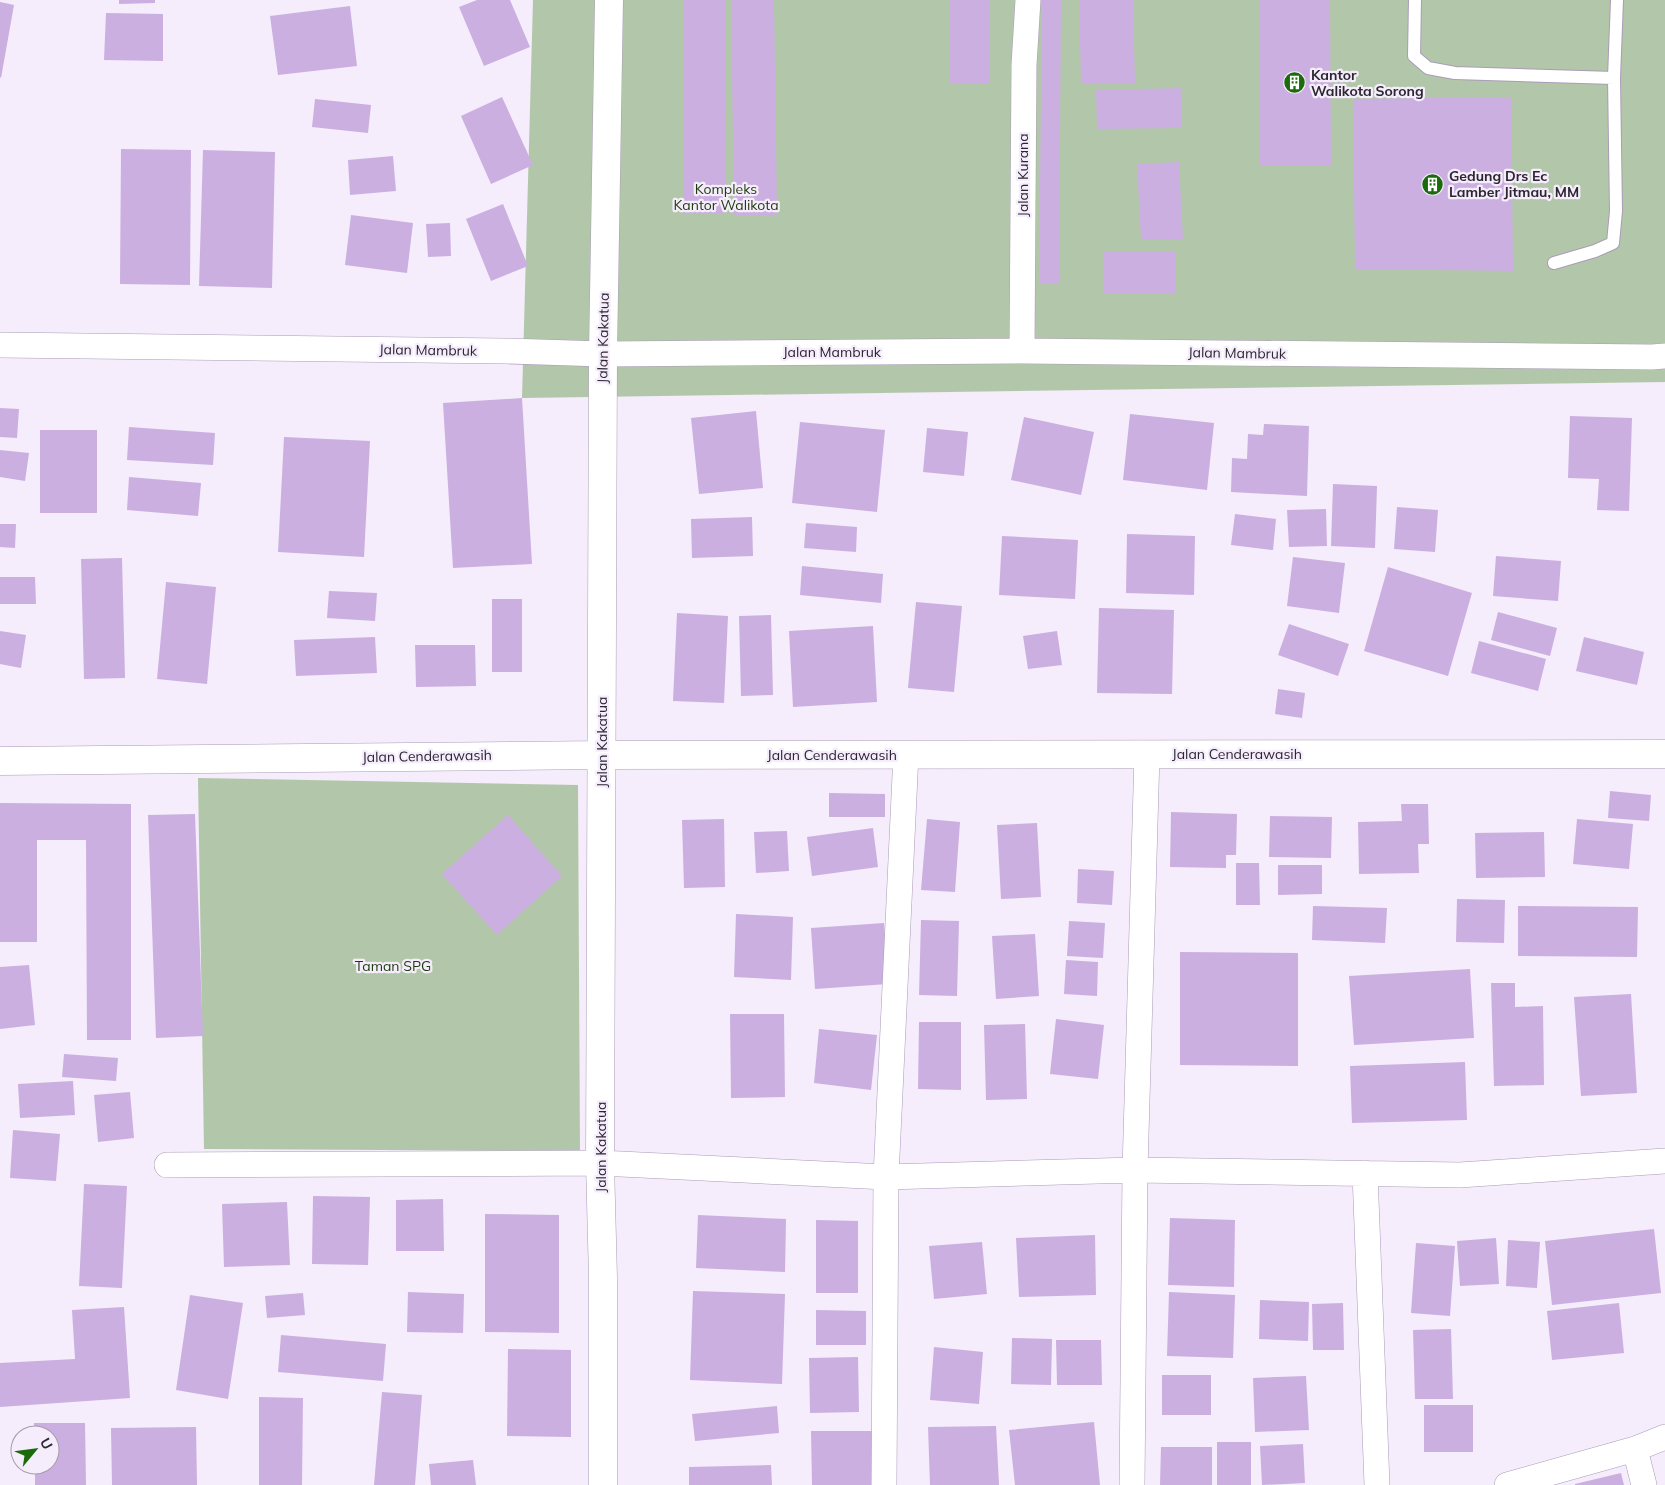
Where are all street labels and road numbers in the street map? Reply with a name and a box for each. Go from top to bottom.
street label: Jalan Kurana [1014,133,1032,217]
street label: Jalan Kakatua [593,292,613,384]
street label: Jalan Mambruk [379,340,478,360]
street label: Jalan Mambruk [783,343,882,361]
street label: Jalan Mambruk [1188,343,1287,363]
street label: Jalan Kakatua [593,697,611,787]
street label: Jalan Cenderawasih [1172,745,1302,763]
street label: Jalan Cenderawasih [362,746,492,766]
street label: Jalan Cenderawasih [767,746,897,764]
street label: Jalan Kakatua [592,1102,610,1192]

